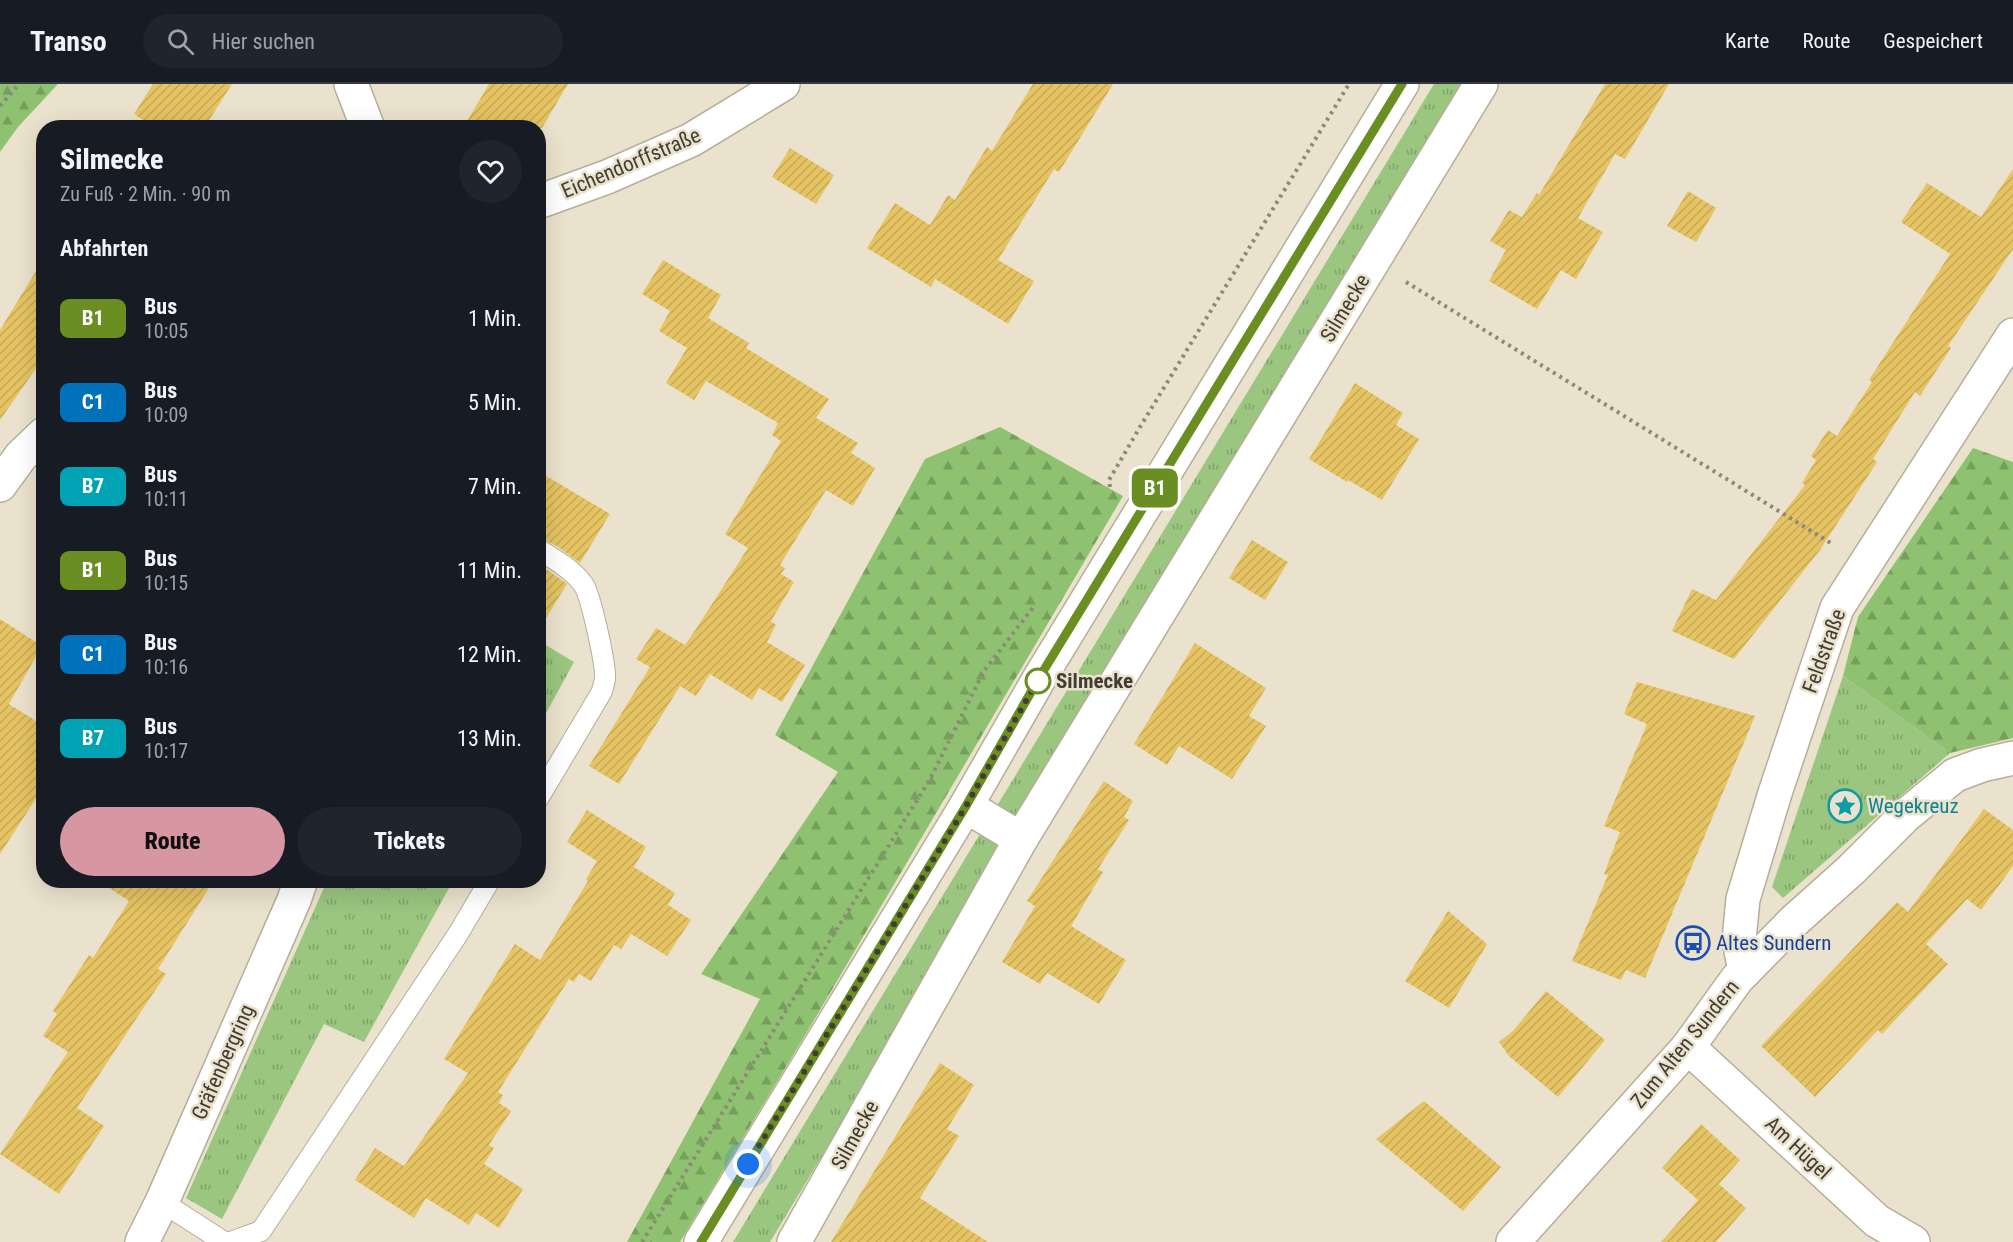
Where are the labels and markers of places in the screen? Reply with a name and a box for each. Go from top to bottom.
marker: Silmecke [1025,668,1051,694]
place label: Silmecke [1056,669,1133,693]
place icon: Wegekreuz [1827,788,1863,824]
place label: Wegekreuz [1868,794,1959,818]
bus stop icon: Altes Sundern [1675,925,1711,961]
place label: Altes Sundern [1716,931,1831,955]

